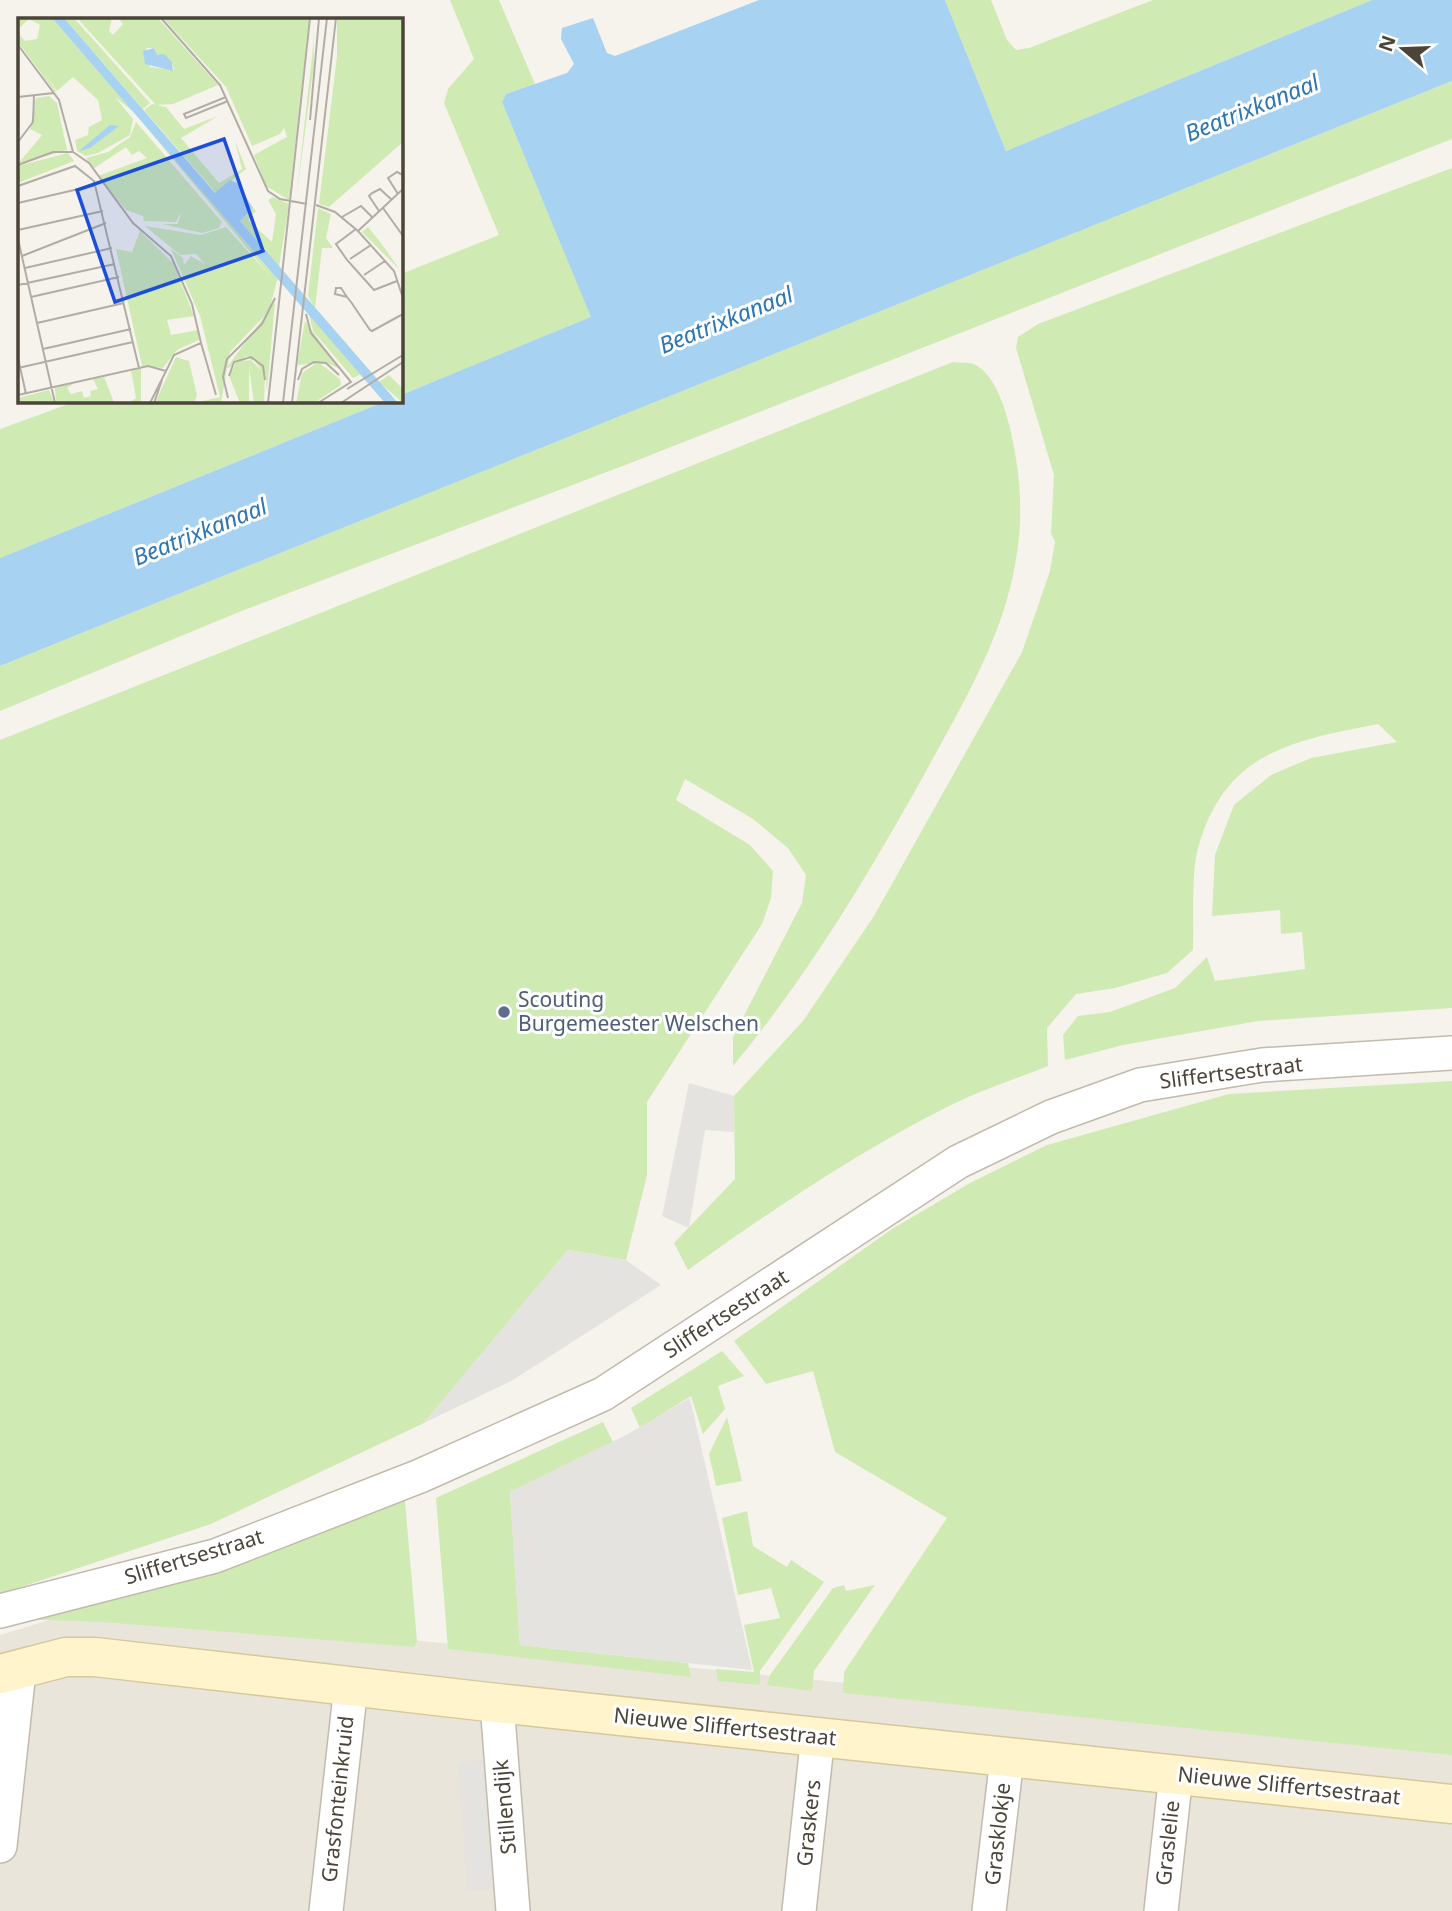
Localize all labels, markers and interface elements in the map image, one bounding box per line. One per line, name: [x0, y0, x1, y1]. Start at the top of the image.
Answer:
north arrow: [1368, 14, 1438, 84]
inset map: [18, 18, 402, 402]
text: N: [1372, 32, 1402, 55]
water label: Beatrixkanaal: [1180, 65, 1324, 149]
water label: Beatrixkanaal: [654, 277, 798, 361]
water label: Beatrixkanaal: [128, 489, 272, 573]
place label: Scouting Burgemeester Welschen: [518, 985, 759, 1037]
marker: Scouting Burgemeester Welschen: [496, 1004, 512, 1020]
street label: Sliffertsestraat: [1158, 1049, 1304, 1095]
street label: Sliffertsestraat: [658, 1262, 794, 1364]
street label: Sliffertsestraat: [121, 1522, 267, 1590]
street label: Nieuwe Sliffertsestraat: [612, 1700, 838, 1752]
street label: Grasfonteinkruid: [314, 1714, 360, 1884]
street label: Stillendijk: [486, 1758, 522, 1856]
street label: Nieuwe Sliffertsestraat: [1176, 1759, 1402, 1811]
street label: Graskers: [790, 1778, 826, 1868]
street label: Grasklokje: [978, 1781, 1016, 1887]
street label: Graslelie: [1149, 1799, 1185, 1887]

